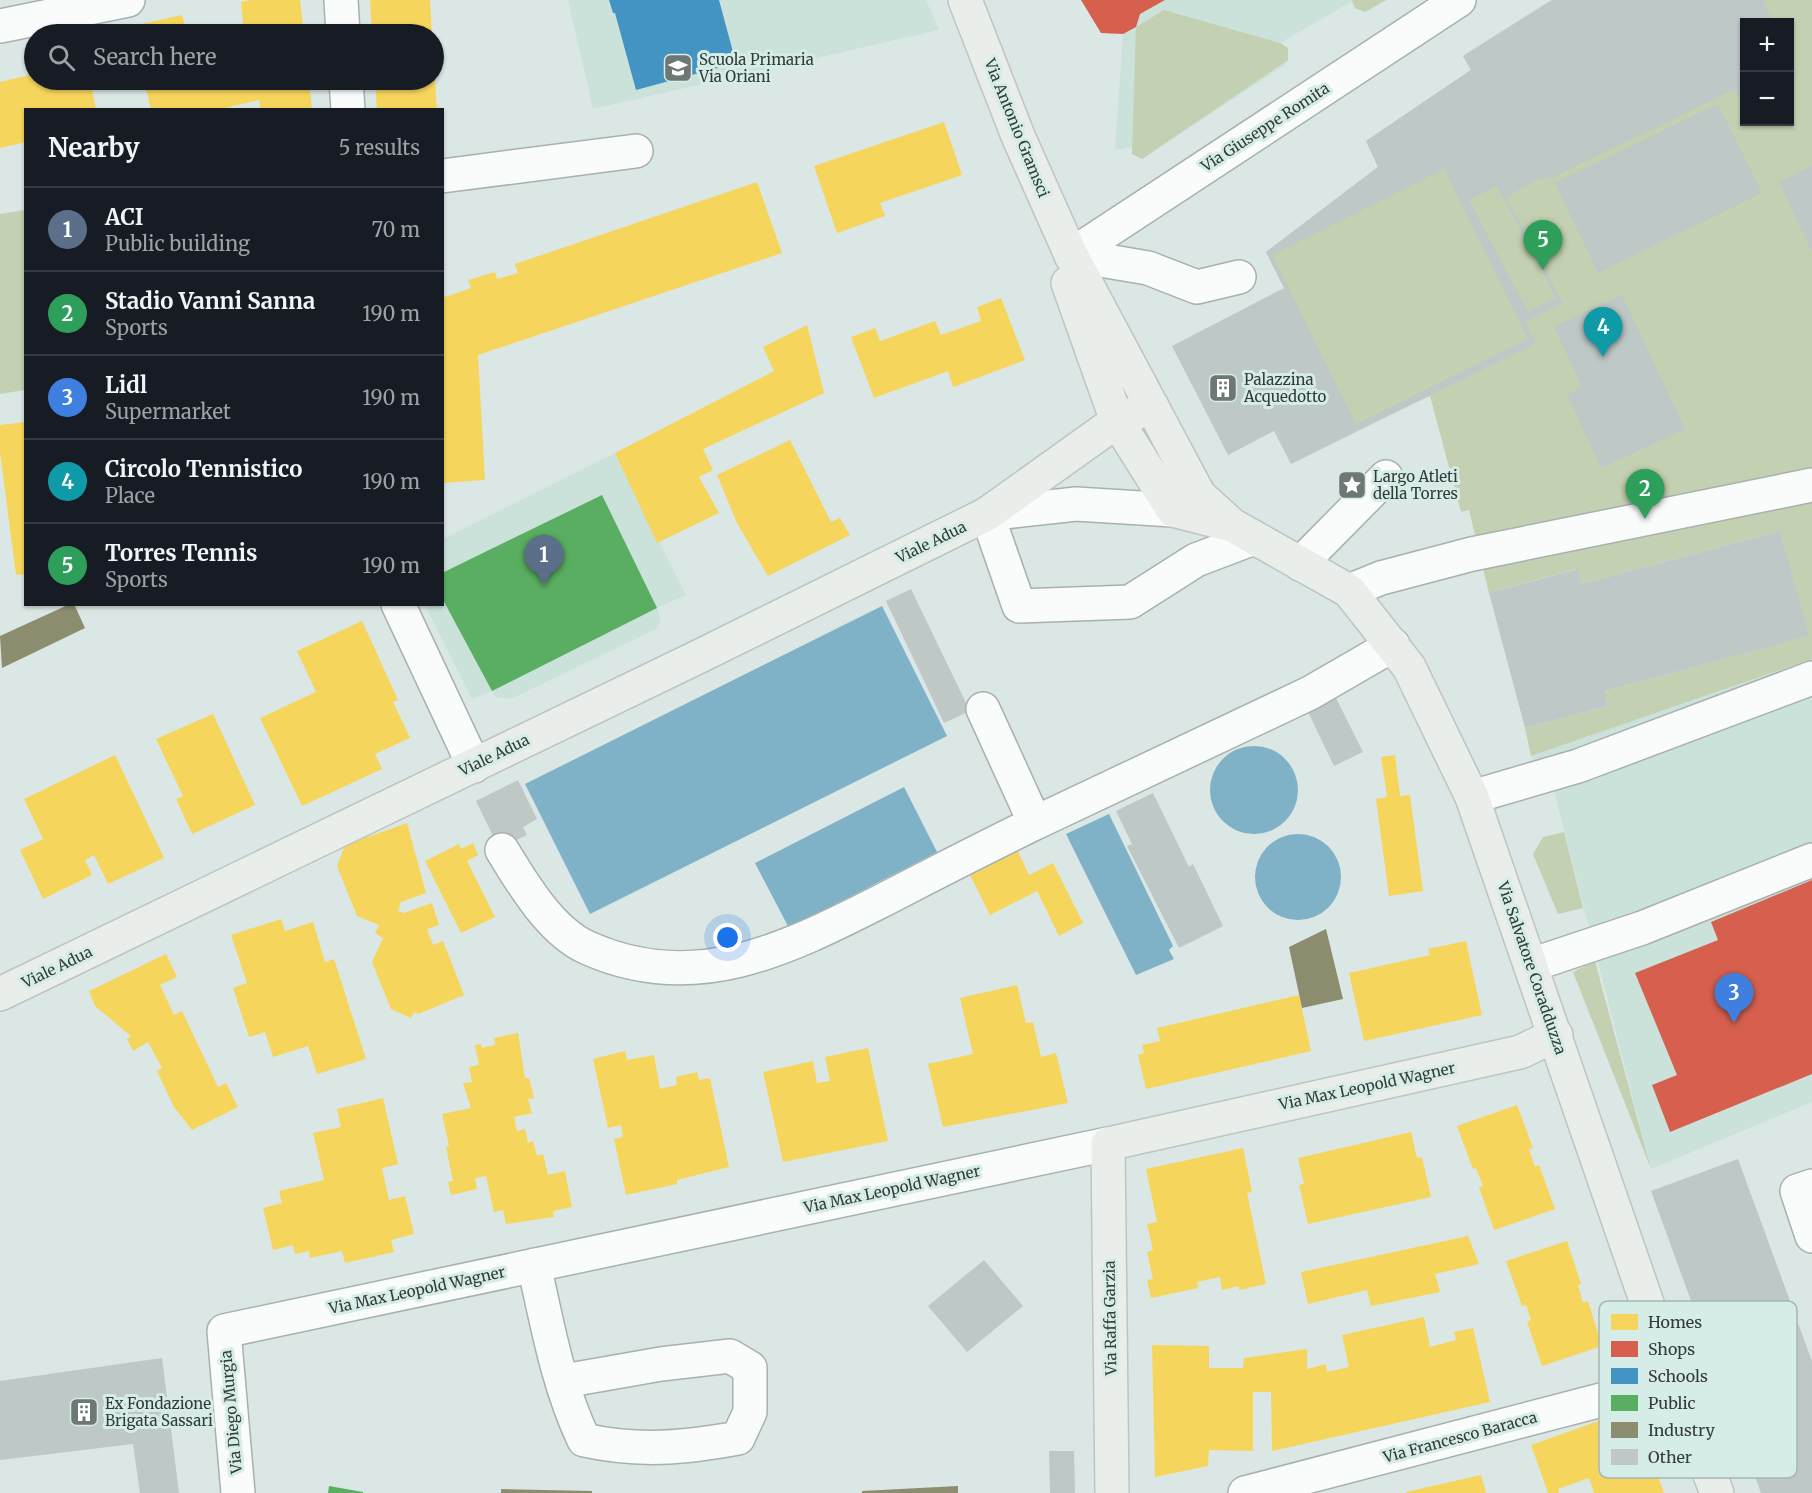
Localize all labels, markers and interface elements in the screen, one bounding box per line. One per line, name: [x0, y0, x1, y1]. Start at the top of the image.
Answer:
map controls: [1740, 18, 1794, 126]
button: +: [1740, 18, 1794, 72]
search box: [24, 24, 444, 90]
icon: search: [45, 41, 78, 74]
text: Search here: [93, 43, 216, 71]
place label: Scuola Primaria Via Oriani: [698, 50, 814, 86]
school or university icon: Scuola Primaria Via Oriani: [662, 52, 694, 84]
street label: Via Antonio Gramsci: [980, 55, 1054, 200]
button: −: [1740, 72, 1794, 126]
street label: Via Giuseppe Romita: [1196, 78, 1333, 176]
text: Nearby: [48, 131, 140, 164]
text: 5 results: [339, 135, 420, 160]
text: ACI: [105, 203, 144, 231]
text: 1: [63, 217, 72, 242]
text: 70 m: [372, 217, 420, 242]
pin: 5: [1524, 220, 1562, 270]
text: Public building: [105, 231, 250, 256]
text: Stadio Vanni Sanna: [105, 287, 315, 315]
text: 2: [62, 301, 73, 326]
text: 190 m: [362, 301, 420, 326]
pin: 4: [1584, 308, 1622, 357]
text: Sports: [105, 315, 168, 340]
place label: Palazzina Acquedotto: [1243, 370, 1326, 406]
text: Lidl: [105, 371, 147, 399]
building icon: Palazzina Acquedotto: [1207, 372, 1239, 404]
text: 3: [62, 385, 73, 410]
text: 190 m: [362, 385, 420, 410]
text: Supermarket: [105, 399, 231, 424]
text: Circolo Tennistico: [105, 455, 302, 483]
place label: Largo Atleti della Torres: [1373, 467, 1458, 503]
text: 4: [61, 469, 74, 494]
text: 190 m: [362, 469, 420, 494]
place icon: Largo Atleti della Torres: [1336, 469, 1368, 501]
pin: 2: [1626, 470, 1664, 519]
text: Place: [105, 483, 155, 508]
street label: Viale Adua: [892, 517, 969, 568]
pin: 1: [524, 536, 564, 585]
text: Torres Tennis: [105, 539, 257, 567]
text: 5: [62, 553, 73, 578]
text: 190 m: [362, 553, 420, 578]
text: Sports: [105, 567, 168, 592]
street label: Viale Adua: [455, 730, 532, 781]
street label: Via Salvatore Coradduzza: [1493, 878, 1571, 1057]
your location: [713, 923, 742, 952]
street label: Viale Adua: [18, 942, 95, 993]
pin: 3: [1714, 974, 1754, 1023]
street label: Via Max Leopold Wagner: [1276, 1058, 1457, 1114]
street label: Via Max Leopold Wagner: [801, 1161, 982, 1217]
street label: Via Raffa Garzia: [1100, 1260, 1121, 1377]
street label: Via Max Leopold Wagner: [326, 1262, 507, 1318]
legend: [1599, 1301, 1797, 1478]
text: Homes: [1648, 1312, 1702, 1332]
text: Shops: [1648, 1339, 1695, 1359]
street label: Via Diego Murgia: [216, 1349, 246, 1476]
text: Schools: [1648, 1366, 1708, 1386]
text: Public: [1648, 1393, 1696, 1413]
place label: Ex Fondazione Brigata Sassari: [105, 1394, 213, 1430]
building icon: Ex Fondazione Brigata Sassari: [68, 1396, 100, 1428]
street label: Via Francesco Baracca: [1380, 1407, 1539, 1467]
text: Industry: [1648, 1420, 1716, 1440]
text: Other: [1648, 1447, 1692, 1467]

